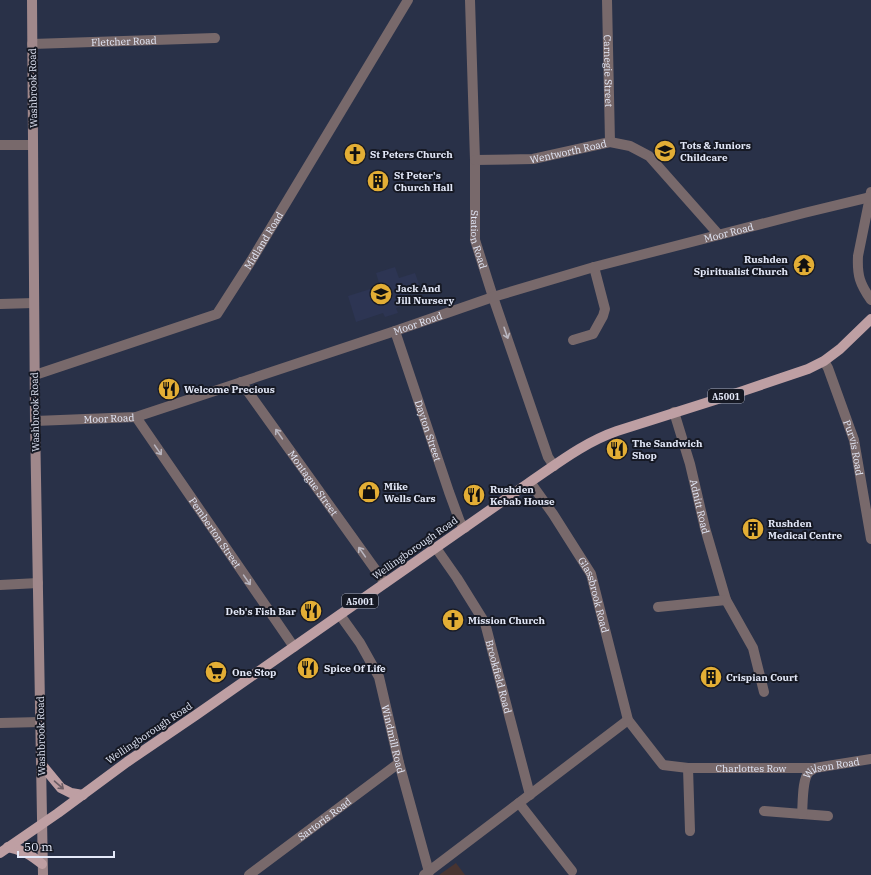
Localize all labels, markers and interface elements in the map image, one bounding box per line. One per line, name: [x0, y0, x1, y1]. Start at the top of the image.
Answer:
street label: Fletcher Road: [91, 33, 157, 49]
street label: Carnegie Street: [601, 35, 616, 108]
street label: Washbrook Road: [26, 48, 40, 128]
street label: Wentworth Road: [528, 136, 608, 166]
school or university icon: Tots & Juniors Childcare: [652, 138, 678, 164]
place label: Tots & Juniors Childcare: [680, 139, 751, 164]
church icon: St Peters Church: [342, 141, 368, 167]
place label: St Peters Church: [370, 148, 453, 161]
building icon: St Peter's Church Hall: [365, 168, 391, 194]
place label: St Peter's Church Hall: [394, 169, 453, 194]
street label: Midland Road: [241, 209, 286, 272]
street label: Station Road: [468, 210, 490, 270]
street label: Moor Road: [702, 220, 755, 245]
temple icon: Rushden Spiritualist Church: [791, 252, 817, 278]
place label: Rushden Spiritualist Church: [694, 253, 788, 278]
school or university icon: Jack And Jill Nursery: [368, 281, 394, 307]
place label: Jack And Jill Nursery: [396, 282, 455, 307]
street label: Moor Road: [392, 309, 444, 338]
one-way arrow: [503, 327, 510, 340]
street label: Washbrook Road: [28, 372, 42, 452]
restaurant icon: Welcome Precious: [156, 376, 182, 402]
place label: Welcome Precious: [184, 383, 275, 396]
road number: A5001: [708, 389, 744, 403]
street label: Dayton Street: [412, 398, 445, 463]
street label: Moor Road: [83, 411, 135, 426]
street label: Purvis Road: [841, 418, 866, 476]
one-way arrow: [275, 429, 283, 440]
restaurant icon: The Sandwich Shop: [604, 436, 630, 462]
place label: The Sandwich Shop: [632, 437, 703, 462]
one-way arrow: [154, 444, 162, 455]
street label: Montague Street: [285, 448, 341, 518]
street label: Adnitt Road: [687, 478, 713, 535]
shop icon: Mike Wells Cars: [356, 479, 382, 505]
place label: Mike Wells Cars: [384, 480, 436, 505]
restaurant icon: Rushden Kebab House: [461, 482, 487, 508]
place label: Rushden Kebab House: [490, 483, 555, 508]
street label: Pemberton Street: [186, 495, 244, 571]
street label: Wellingborough Road: [370, 514, 460, 582]
building icon: Rushden Medical Centre: [740, 516, 766, 542]
place label: Rushden Medical Centre: [768, 517, 842, 542]
one-way arrow: [358, 546, 366, 557]
street label: Glassbrook Road: [575, 554, 612, 634]
one-way arrow: [243, 574, 251, 585]
road number: A5001: [342, 594, 378, 608]
restaurant icon: Deb's Fish Bar: [298, 598, 324, 624]
place label: Deb's Fish Bar: [226, 605, 296, 618]
church icon: Mission Church: [440, 607, 466, 633]
place label: Mission Church: [468, 614, 545, 627]
street label: Brookfield Road: [483, 638, 515, 715]
restaurant icon: Spice Of Life: [295, 655, 321, 681]
supermarket icon: One Stop: [203, 659, 229, 685]
place label: Spice Of Life: [324, 662, 386, 675]
building icon: Crispian Court: [698, 664, 724, 690]
place label: One Stop: [232, 666, 276, 679]
place label: Crispian Court: [726, 671, 798, 684]
street label: Washbrook Road: [34, 696, 48, 776]
street label: Wellingborough Road: [103, 699, 195, 767]
street label: Windmill Road: [379, 703, 408, 775]
street label: Wilson Road: [800, 754, 860, 781]
street label: Charlottes Row: [716, 762, 787, 775]
one-way arrow: [54, 780, 64, 789]
street label: Sartoris Road: [295, 794, 354, 843]
scale bar: [18, 833, 114, 859]
text: 50 m: [24, 839, 53, 854]

